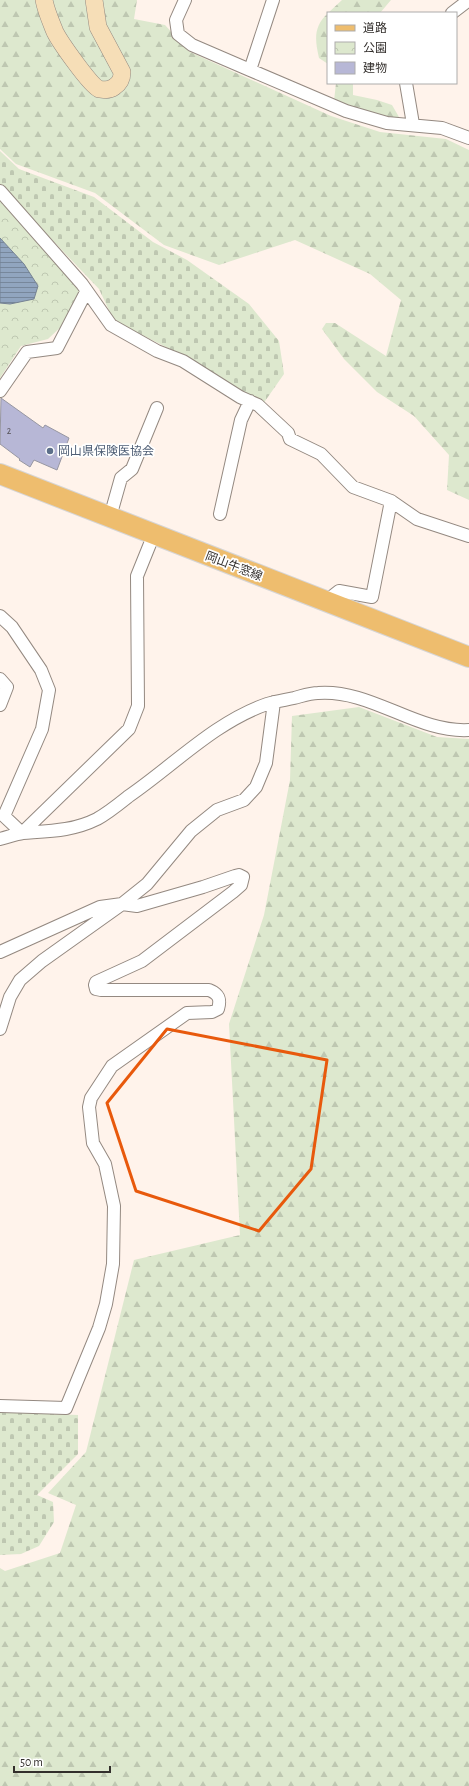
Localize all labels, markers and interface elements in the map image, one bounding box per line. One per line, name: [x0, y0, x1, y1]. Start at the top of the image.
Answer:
legend: [327, 12, 457, 84]
text: 道路: [363, 21, 387, 34]
text: 公園: [363, 42, 387, 54]
text: 建物: [363, 61, 387, 74]
house number: 2: [7, 426, 12, 436]
place label: 岡山県保険医協会: [58, 444, 154, 457]
marker: 岡山県保険医協会: [45, 446, 55, 456]
street label: 岡山牛窓線: [204, 549, 265, 582]
scale bar: [14, 1748, 110, 1774]
text: 50 m: [20, 1756, 43, 1768]

